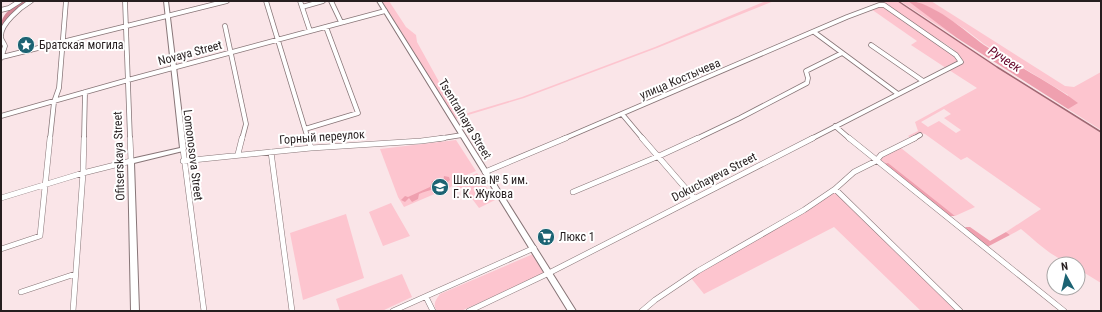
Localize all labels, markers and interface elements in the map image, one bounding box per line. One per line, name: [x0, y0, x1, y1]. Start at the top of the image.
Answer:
place icon: Братская могила: [16, 35, 36, 55]
place label: Братская могила: [39, 38, 124, 52]
street label: Novaya Street: [157, 38, 224, 68]
water label: Ручеек: [986, 43, 1025, 76]
street label: улица Костычева: [638, 56, 723, 102]
street label: Tsentralnaya Street: [436, 76, 495, 162]
street label: Lomonosova Street: [180, 109, 206, 202]
street label: Ofitserskaya Street: [110, 111, 128, 201]
street label: Горный переулок: [279, 127, 365, 147]
street label: Dokuchayeva Street: [669, 149, 759, 204]
place label: Школа № 5 им. Г. К. Жукова: [453, 173, 528, 201]
school or university icon: Школа № 5 им. Г. К. Жукова: [430, 177, 450, 197]
supermarket icon: Люкс 1: [536, 227, 556, 247]
place label: Люкс 1: [559, 230, 595, 244]
north arrow: [1046, 256, 1086, 296]
text: N: [1060, 260, 1069, 273]

